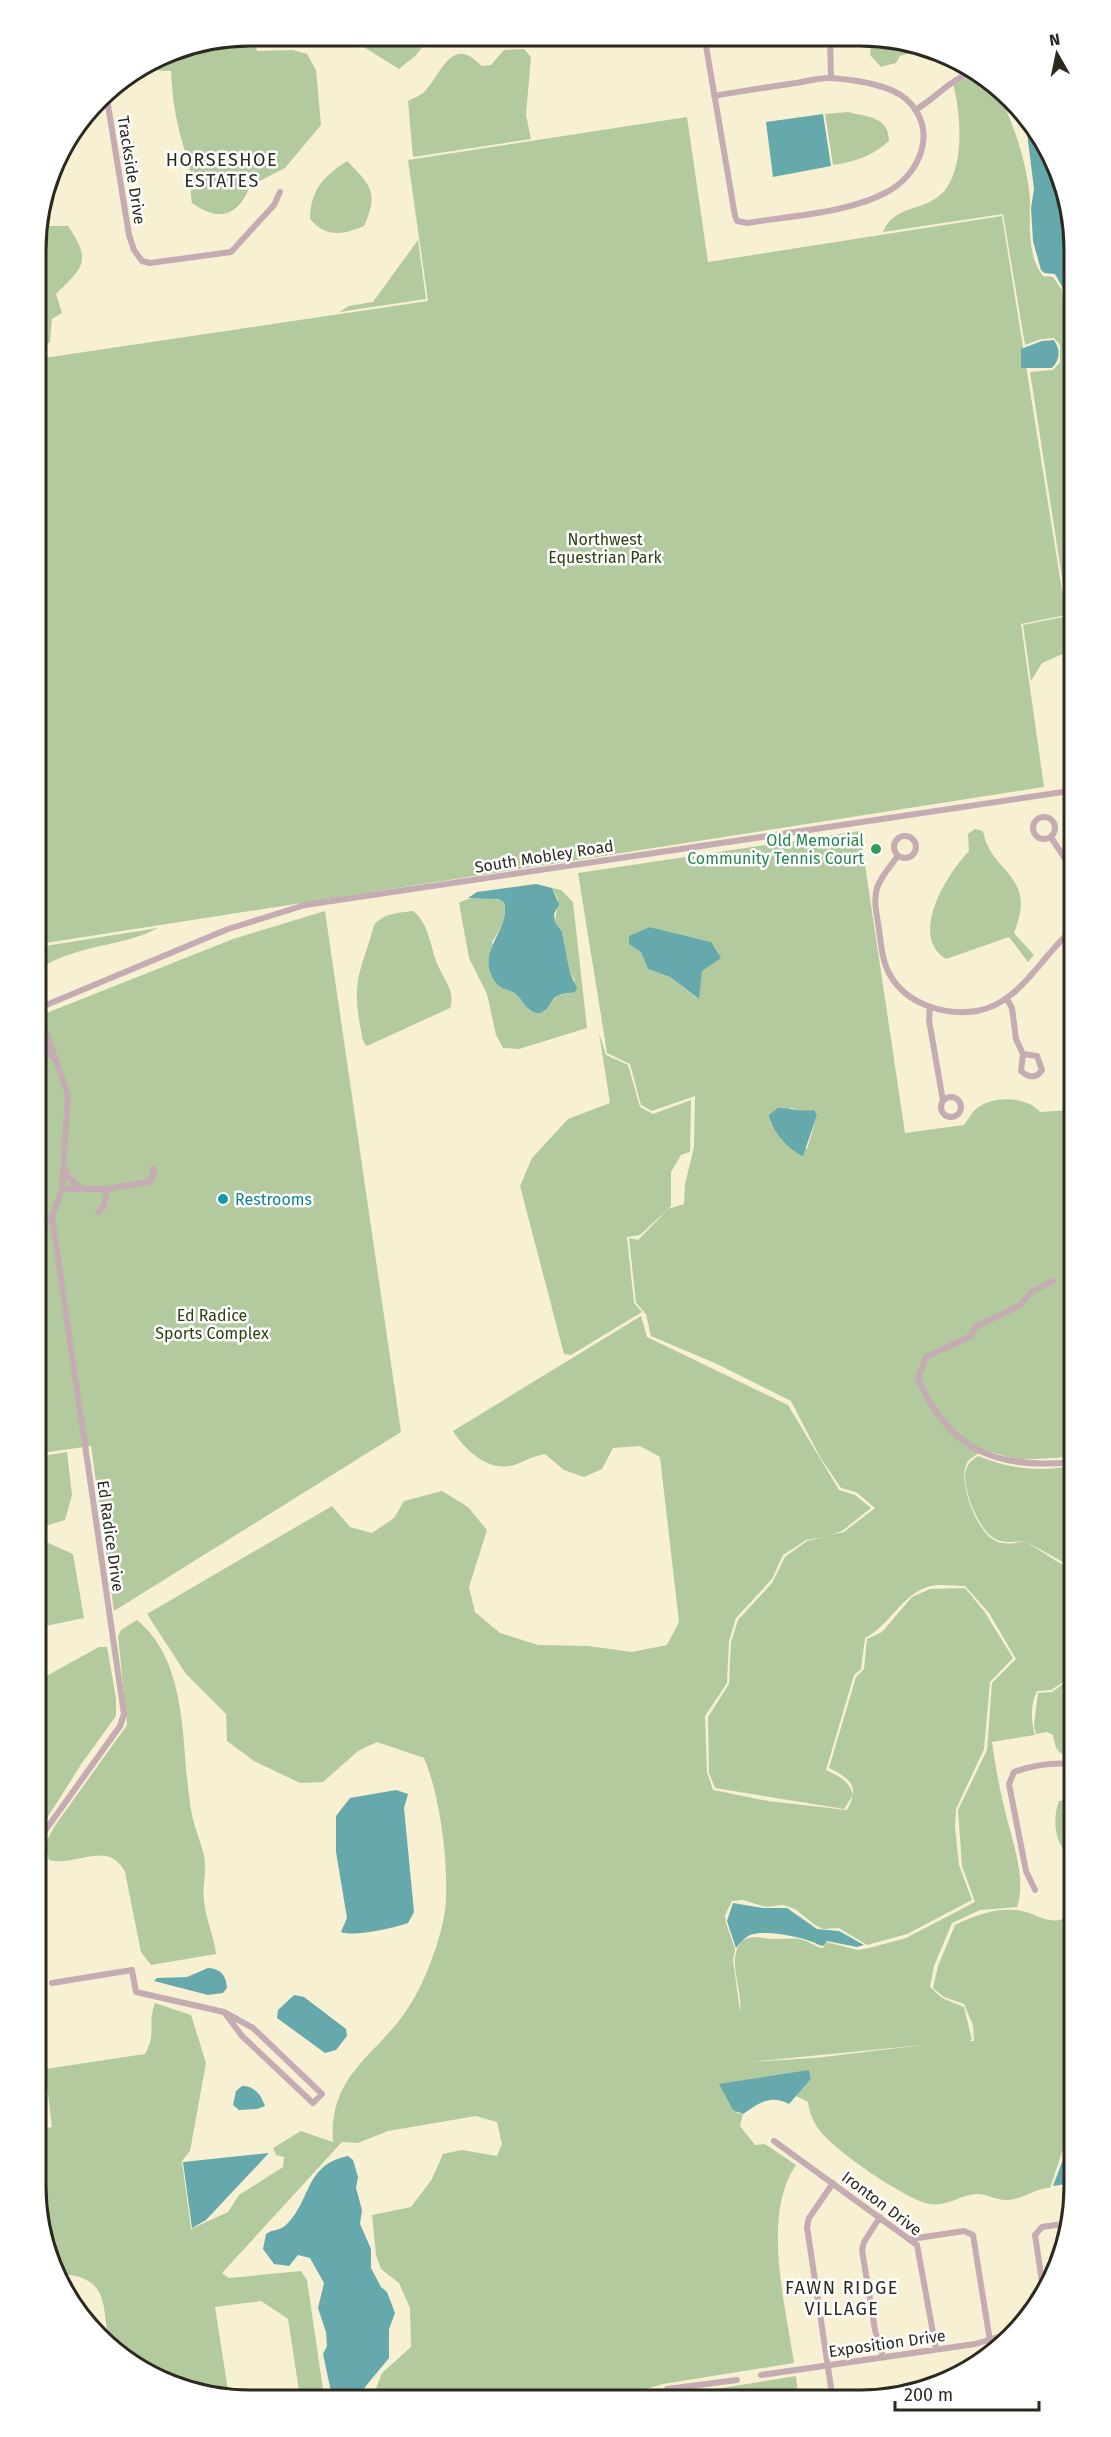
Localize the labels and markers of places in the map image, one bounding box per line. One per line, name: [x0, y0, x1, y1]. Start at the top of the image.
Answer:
place label: Old Memorial Community Tennis Court: [687, 831, 864, 868]
marker: Old Memorial Community Tennis Court: [869, 842, 883, 856]
place label: Restrooms: [235, 1190, 312, 1209]
marker: Restrooms: [216, 1192, 230, 1206]

